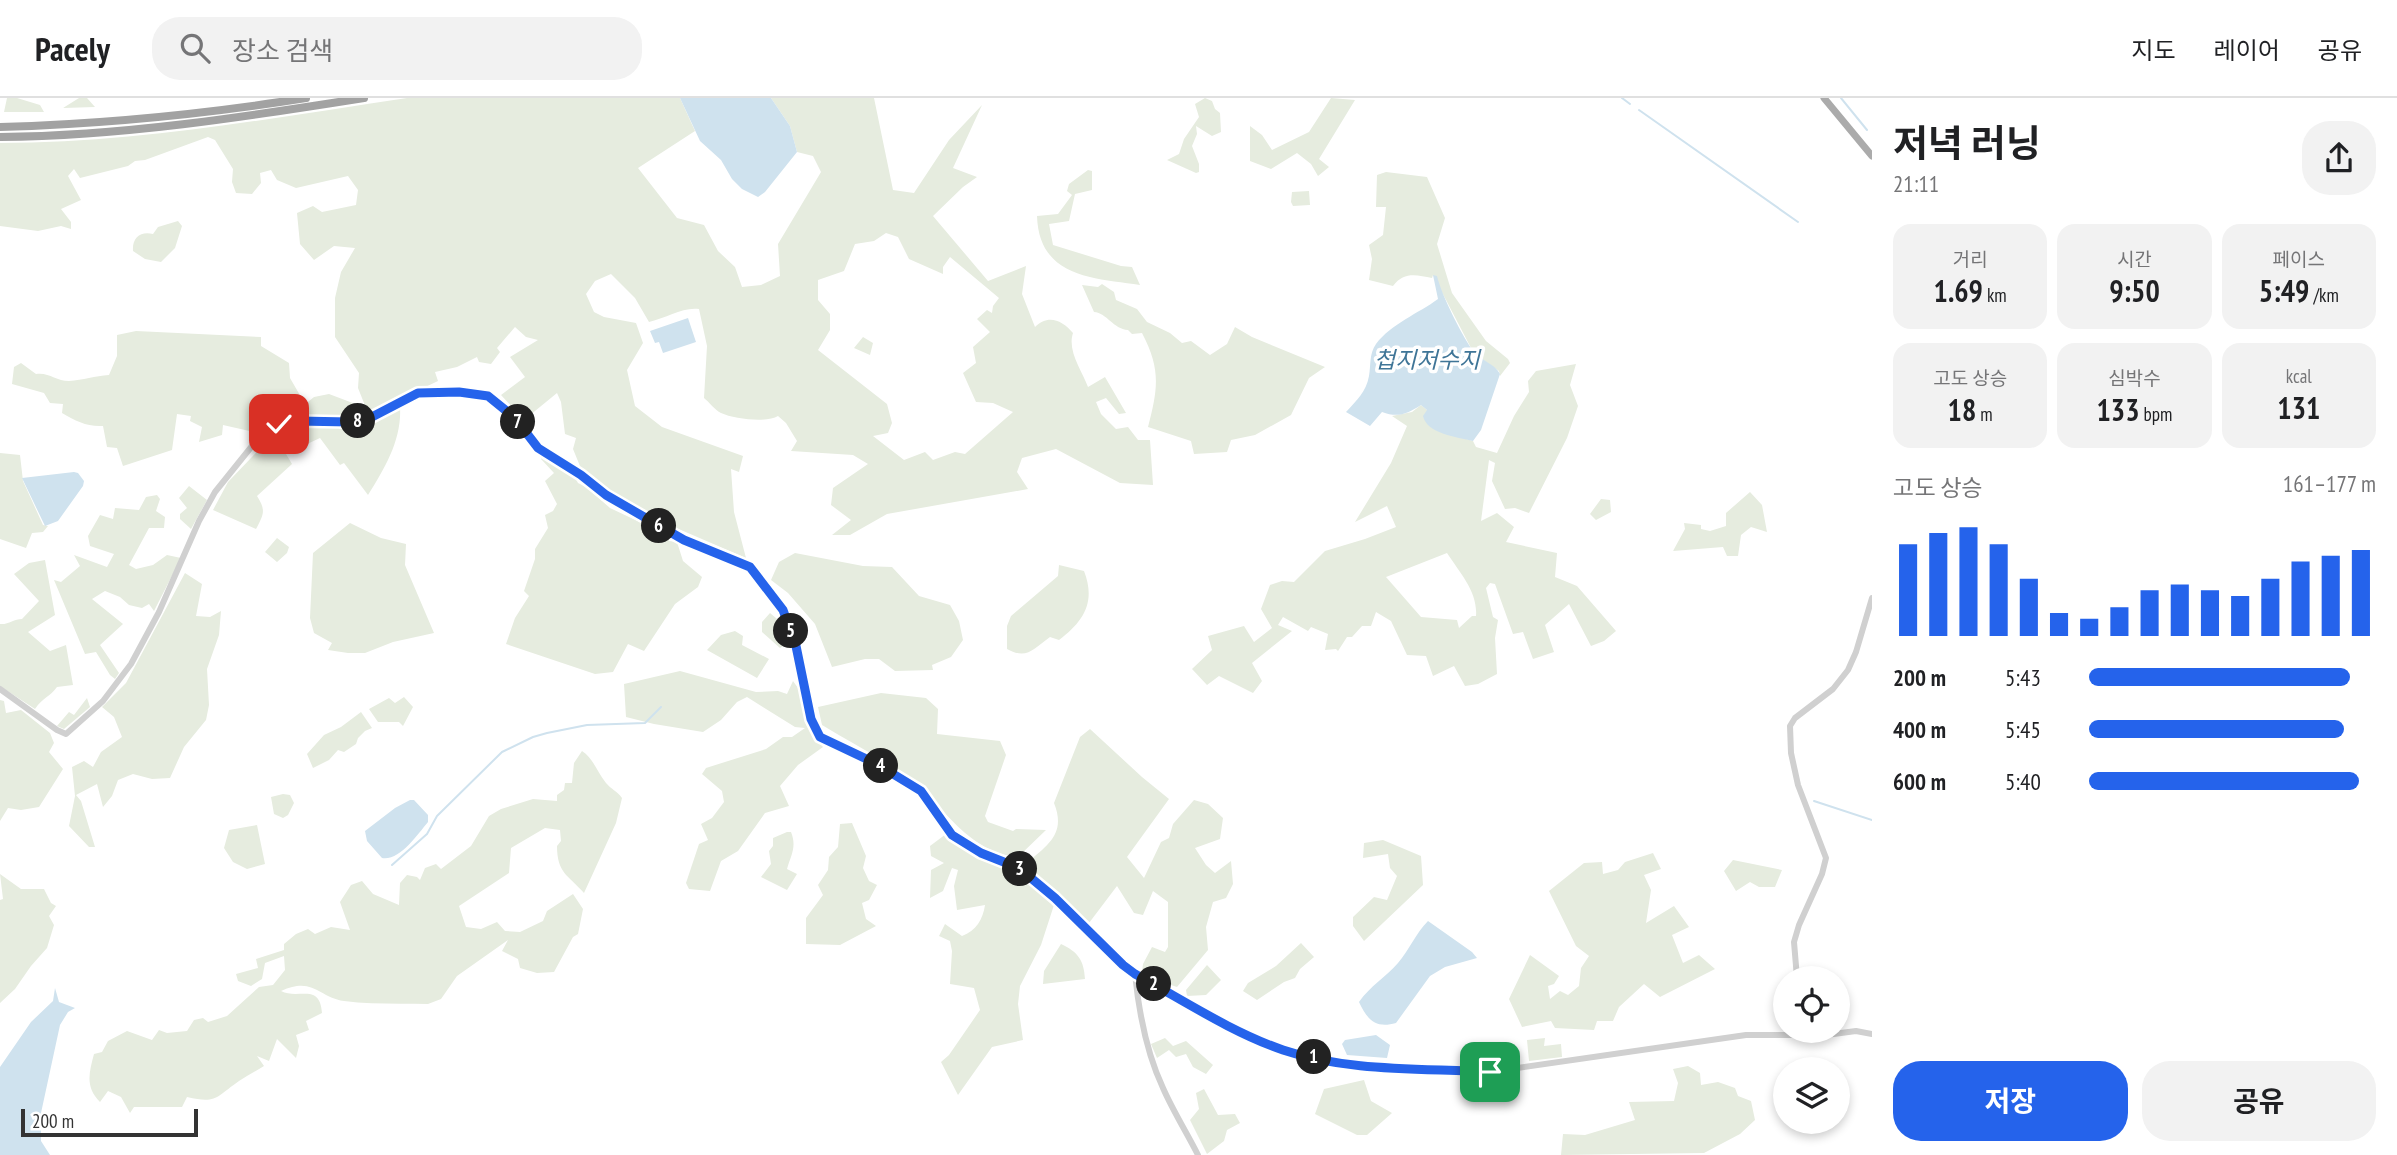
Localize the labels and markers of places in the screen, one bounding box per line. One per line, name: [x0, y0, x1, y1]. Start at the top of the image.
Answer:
pin: [249, 394, 309, 454]
pin: 8: [340, 404, 376, 438]
pin: 7: [500, 404, 536, 440]
pin: 6: [642, 508, 676, 544]
pin: 5: [774, 614, 808, 648]
pin: 4: [864, 748, 898, 784]
pin: 3: [1002, 852, 1038, 886]
pin: 2: [1136, 966, 1172, 1001]
pin: 1: [1296, 1040, 1332, 1074]
pin: [1460, 1042, 1520, 1102]

